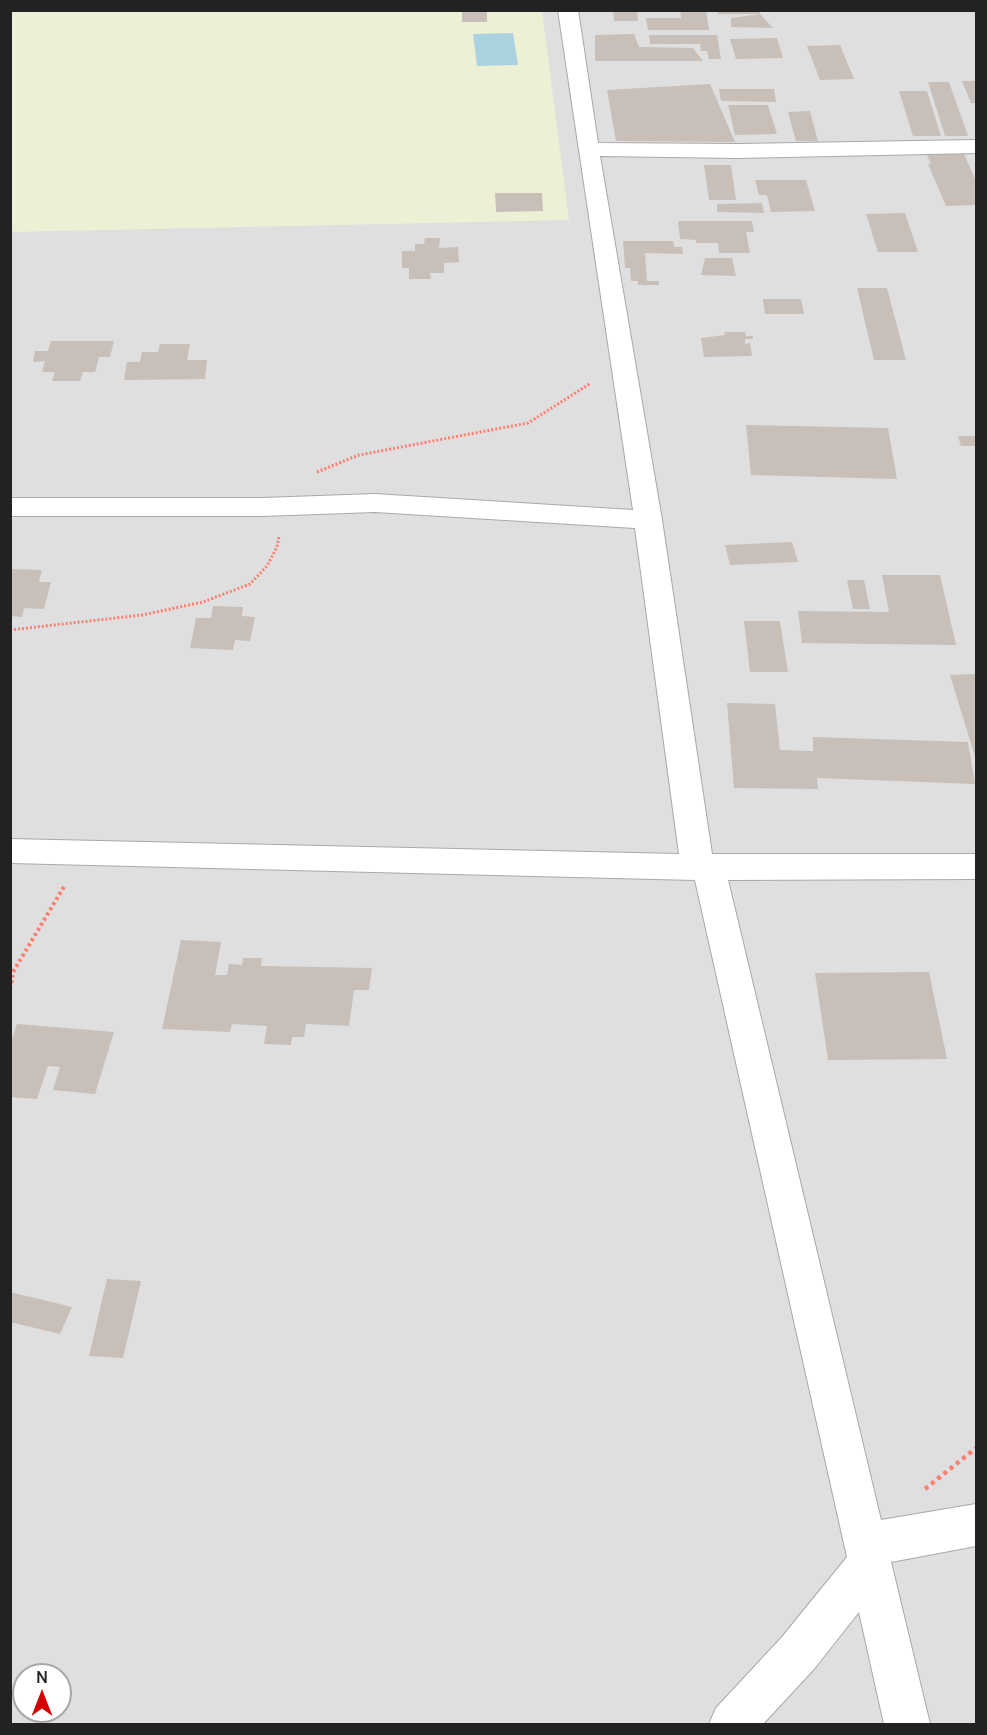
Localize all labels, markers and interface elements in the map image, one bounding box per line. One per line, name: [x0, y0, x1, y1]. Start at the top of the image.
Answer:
north arrow: [12, 1663, 72, 1723]
text: N: [36, 1666, 48, 1688]

